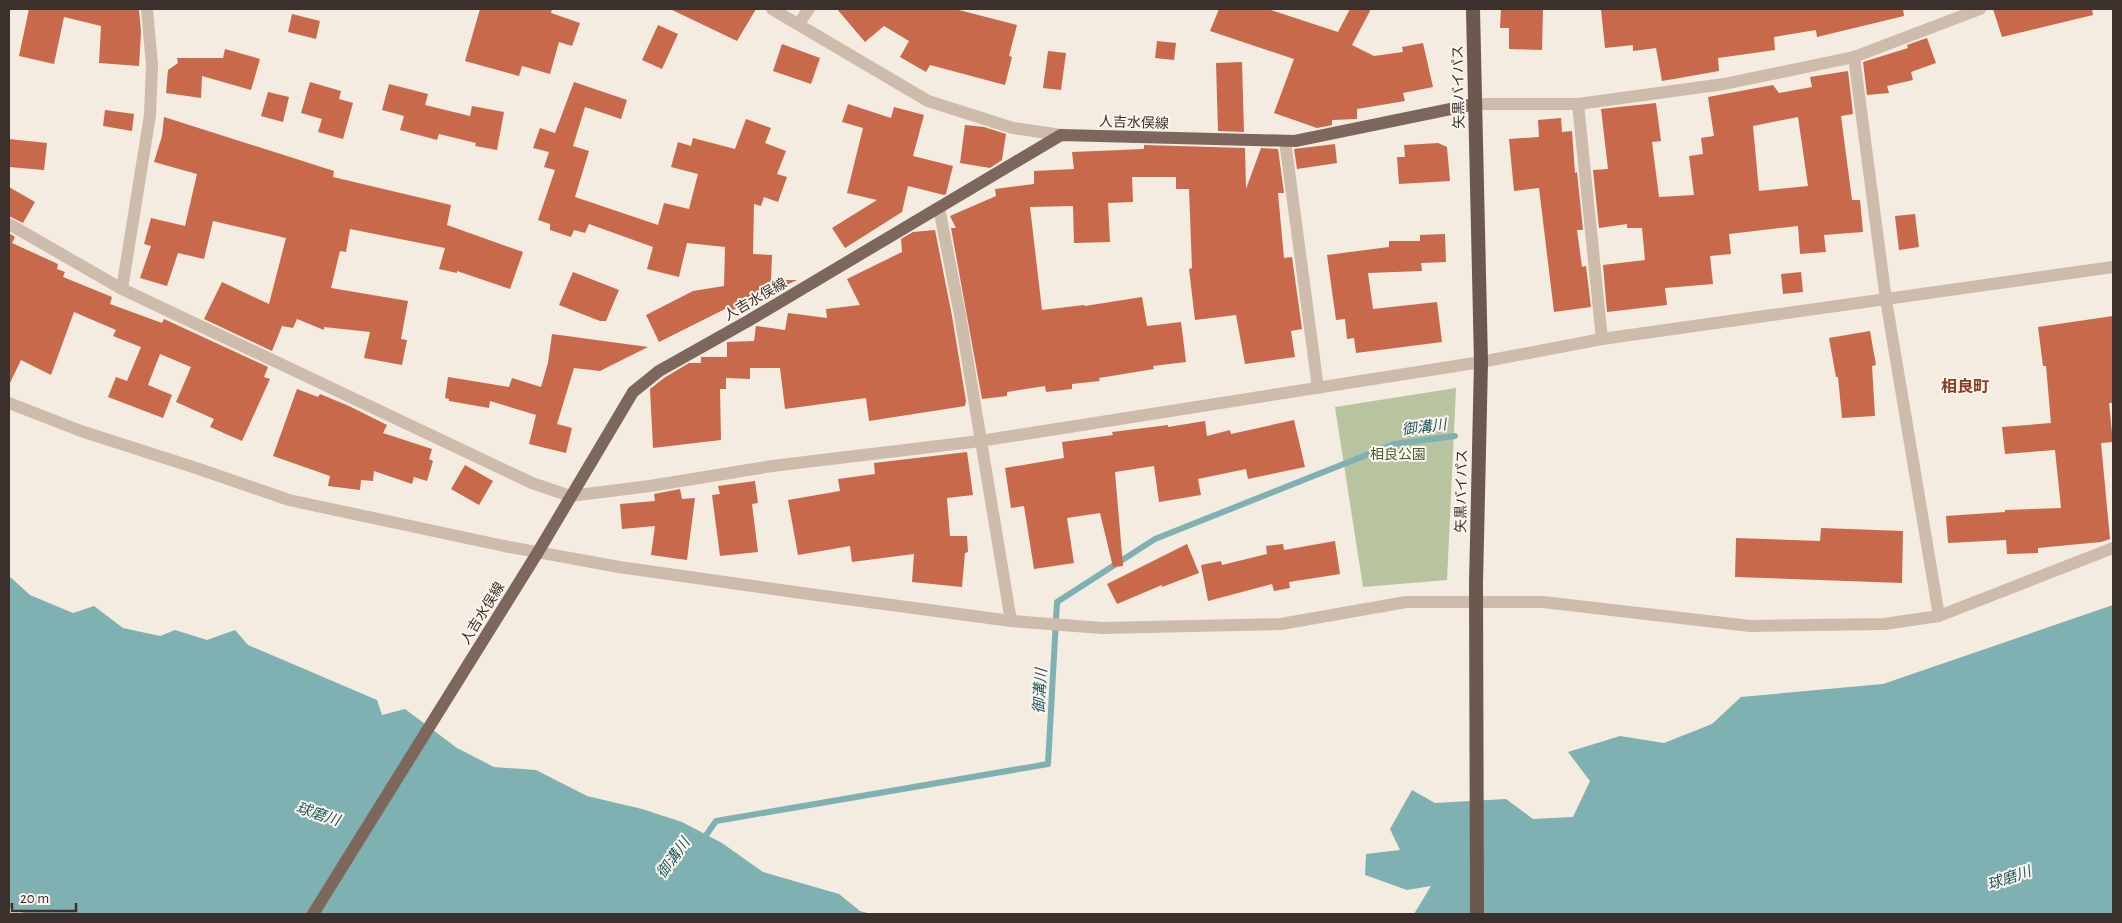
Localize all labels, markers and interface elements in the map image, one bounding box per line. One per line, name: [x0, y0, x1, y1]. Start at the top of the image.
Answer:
street label: 矢黒バイパス: [1450, 45, 1467, 129]
street label: 人吉水俣線: [1099, 114, 1169, 131]
street label: 人吉水俣線: [721, 275, 789, 323]
district label: 相良町: [1941, 378, 1989, 395]
water label: 御溝川: [1401, 416, 1449, 438]
park label: 相良公園: [1370, 447, 1426, 462]
street label: 矢黒バイパス: [1453, 449, 1470, 533]
street label: 人吉水俣線: [458, 580, 507, 647]
water label: 御溝川: [1031, 666, 1049, 714]
water label: 球磨川: [294, 799, 344, 829]
water label: 御溝川: [653, 833, 694, 881]
water label: 球磨川: [1985, 862, 2035, 893]
scale bar: [12, 880, 76, 912]
text: 20 m: [20, 891, 49, 906]

